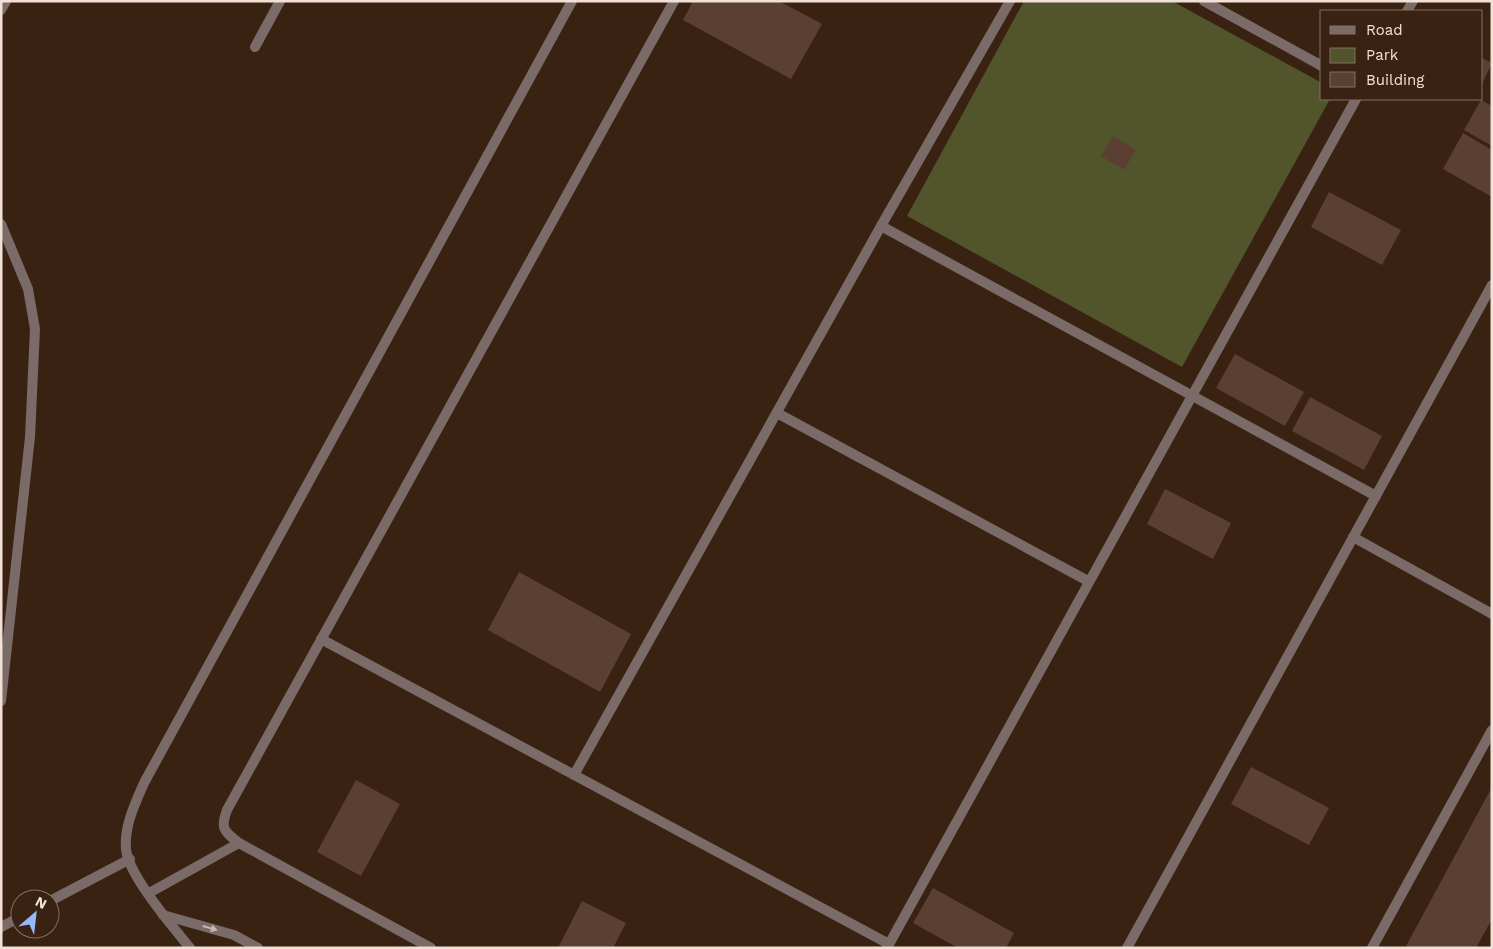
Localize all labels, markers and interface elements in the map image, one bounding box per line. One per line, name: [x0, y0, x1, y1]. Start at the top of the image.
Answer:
legend: [1320, 10, 1483, 100]
text: Road: [1366, 21, 1403, 39]
text: Park: [1366, 46, 1399, 64]
text: Building: [1366, 71, 1424, 89]
north arrow: [10, 889, 60, 939]
text: N: [33, 893, 49, 912]
one-way arrow: [203, 925, 218, 933]

